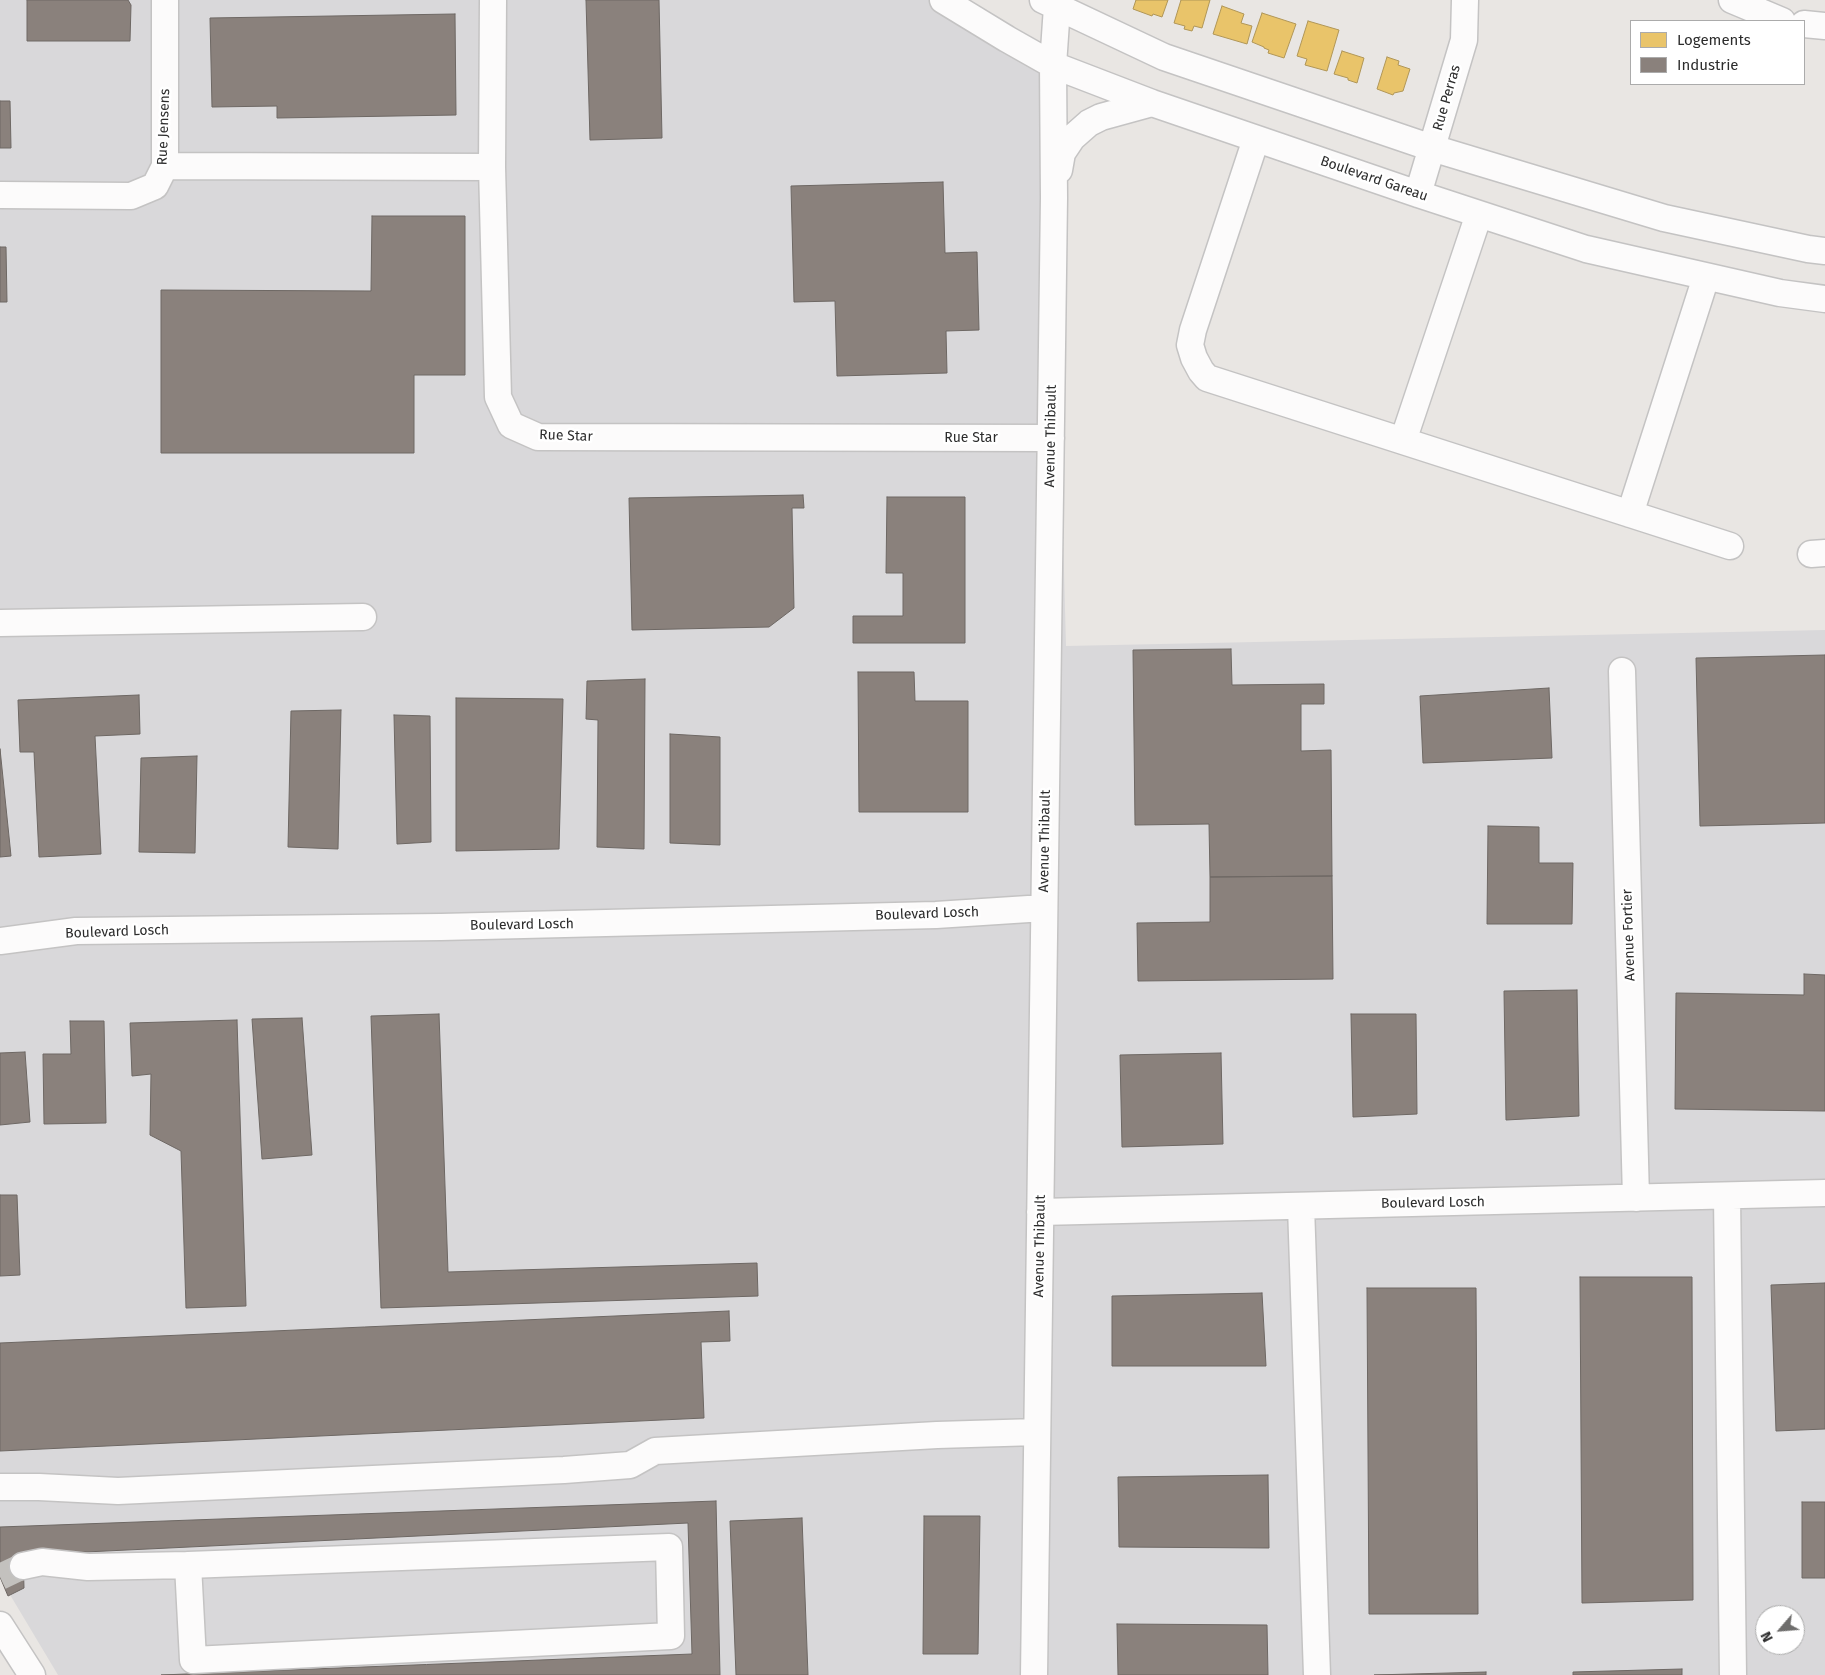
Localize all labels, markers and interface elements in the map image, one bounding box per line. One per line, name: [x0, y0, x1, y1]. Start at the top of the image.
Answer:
legend: [1630, 20, 1805, 85]
text: Logements: [1677, 31, 1751, 49]
text: Industrie: [1677, 56, 1739, 74]
street label: Rue Perras: [1430, 63, 1464, 133]
street label: Rue Jensens: [154, 88, 174, 166]
street label: Boulevard Gareau: [1318, 153, 1430, 205]
street label: Avenue Thibault: [1042, 385, 1060, 487]
street label: Rue Star: [539, 427, 593, 445]
street label: Rue Star: [944, 430, 998, 446]
street label: Avenue Thibault: [1036, 790, 1054, 892]
street label: Avenue Fortier: [1619, 889, 1639, 981]
street label: Boulevard Losch: [875, 904, 979, 924]
street label: Boulevard Losch: [470, 916, 574, 934]
street label: Boulevard Losch: [65, 922, 169, 942]
street label: Boulevard Losch: [1381, 1194, 1485, 1212]
street label: Avenue Thibault: [1031, 1195, 1049, 1297]
north arrow: [1755, 1605, 1805, 1655]
text: N: [1757, 1629, 1777, 1645]

